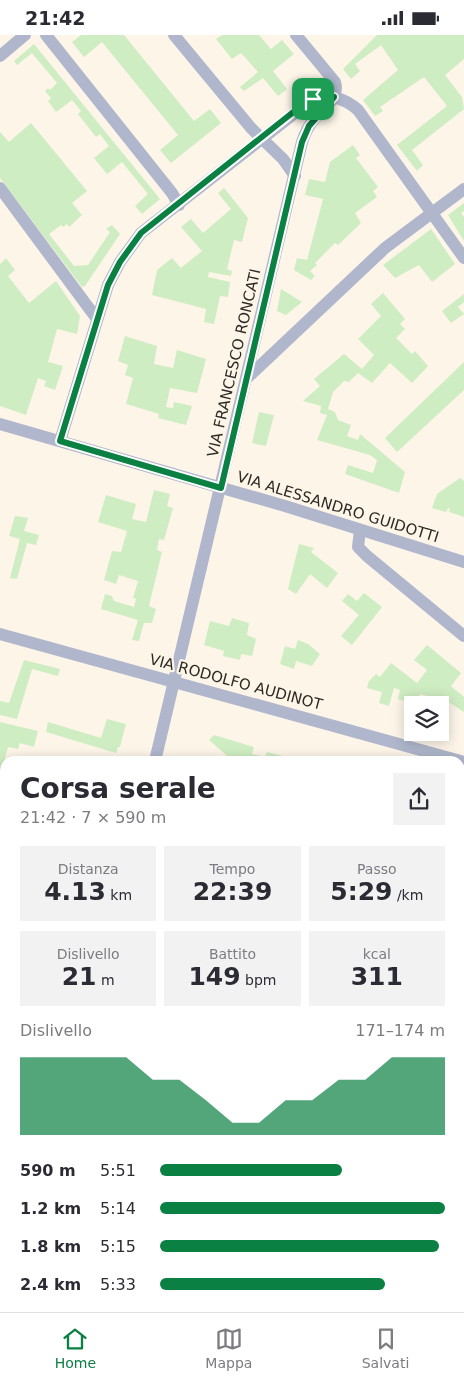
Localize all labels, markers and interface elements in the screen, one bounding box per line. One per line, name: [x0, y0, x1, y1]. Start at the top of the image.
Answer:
text: 21:42: [25, 7, 85, 29]
pin: [292, 78, 334, 120]
icon: arrive: [299, 85, 327, 113]
street label: VIA FRANCESCO RONCATI: [204, 267, 264, 459]
street label: VIA ALESSANDRO GUIDOTTI: [235, 468, 441, 546]
street label: VIA RODOLFO AUDINOT: [148, 650, 325, 714]
map controls: [404, 696, 449, 741]
button: layers: [404, 696, 449, 741]
text: Corsa serale: [20, 772, 216, 805]
button: share: [393, 773, 445, 825]
text: 21:42 · 7 × 590 m: [20, 808, 166, 827]
text: Distanza: [58, 861, 119, 877]
text: Tempo: [210, 861, 255, 877]
text: Passo: [357, 861, 397, 877]
text: 4.13: [44, 877, 106, 906]
text: 22:39: [193, 877, 272, 906]
text: 5:29: [330, 877, 392, 906]
text: km: [106, 887, 132, 903]
text: /km: [392, 887, 423, 903]
text: Dislivello: [57, 946, 120, 962]
text: Battito: [209, 946, 256, 962]
text: kcal: [363, 946, 391, 962]
text: 21: [62, 962, 97, 991]
text: 149: [188, 962, 241, 991]
text: 311: [351, 962, 403, 991]
text: m: [97, 972, 115, 988]
text: bpm: [241, 972, 277, 988]
text: Dislivello: [20, 1021, 92, 1040]
text: 171–174 m: [355, 1021, 445, 1040]
text: 590 m: [20, 1161, 76, 1180]
text: 5:51: [100, 1161, 136, 1180]
text: 1.2 km: [20, 1199, 81, 1218]
text: 5:14: [100, 1199, 136, 1218]
text: 1.8 km: [20, 1237, 81, 1256]
text: 5:15: [100, 1237, 136, 1256]
text: 2.4 km: [20, 1275, 81, 1294]
text: 5:33: [100, 1275, 136, 1294]
tab: Home: [55, 1325, 96, 1371]
tab: Mappa: [205, 1325, 252, 1371]
tab: Salvati: [362, 1325, 409, 1371]

